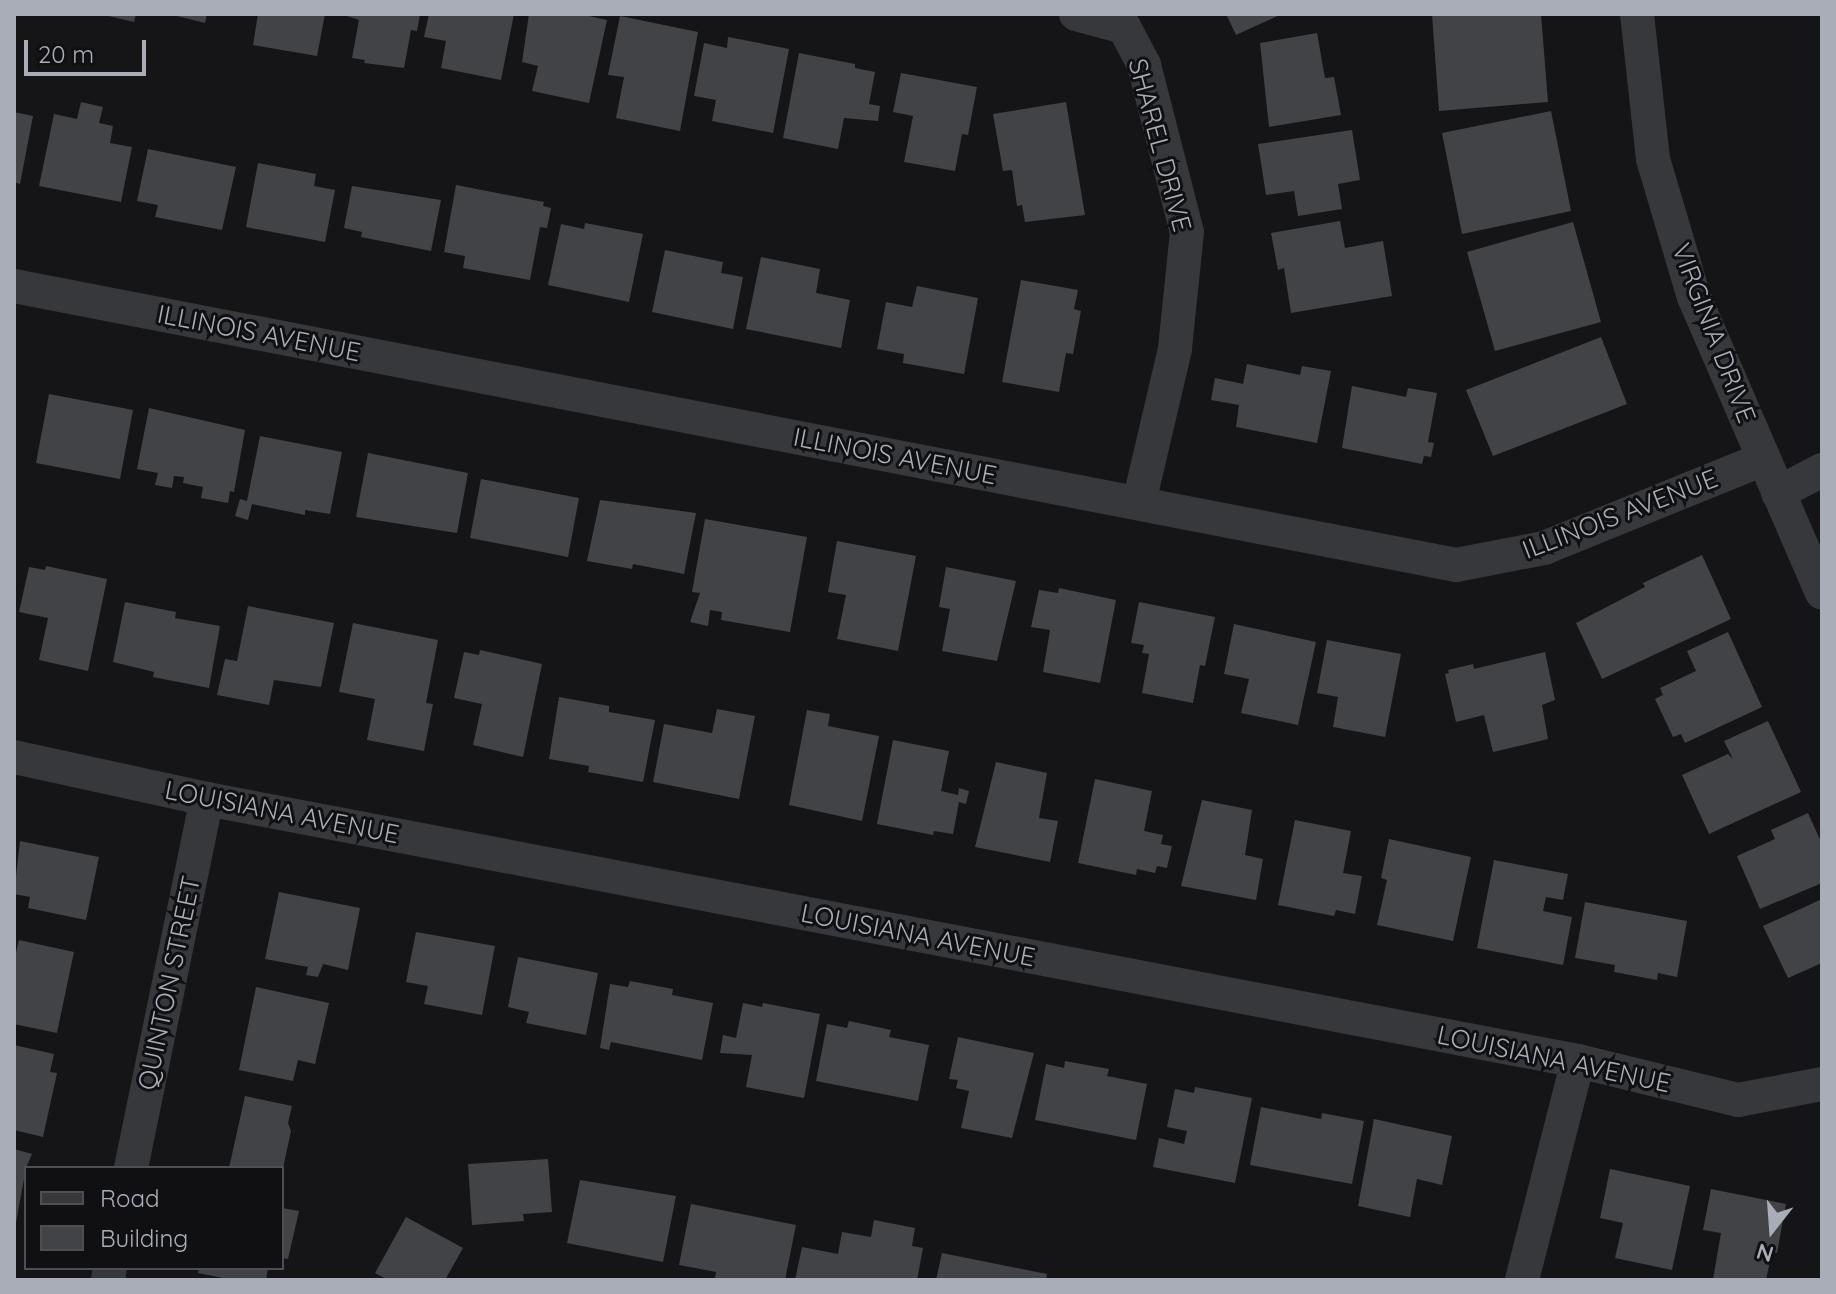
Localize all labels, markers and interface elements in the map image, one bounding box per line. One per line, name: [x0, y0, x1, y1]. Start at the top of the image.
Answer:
scale bar: [28, 24, 150, 74]
text: 20 m: [38, 39, 94, 69]
street label: SHAREL DRIVE: [1122, 55, 1198, 235]
street label: VIRGINIA DRIVE: [1665, 239, 1763, 427]
street label: ILLINOIS AVENUE: [155, 298, 363, 368]
street label: ILLINOIS AVENUE: [791, 421, 999, 491]
street label: ILLINOIS AVENUE: [1518, 462, 1722, 566]
street label: LOUISIANA AVENUE: [162, 774, 402, 850]
street label: QUINTON STREET: [131, 873, 207, 1093]
street label: LOUISIANA AVENUE: [798, 897, 1038, 973]
street label: LOUISIANA AVENUE: [1434, 1019, 1674, 1099]
legend: [24, 1166, 284, 1270]
text: Road: [100, 1183, 160, 1213]
north arrow: [1732, 1190, 1812, 1270]
text: Building: [100, 1223, 188, 1253]
text: N: [1753, 1237, 1777, 1269]

